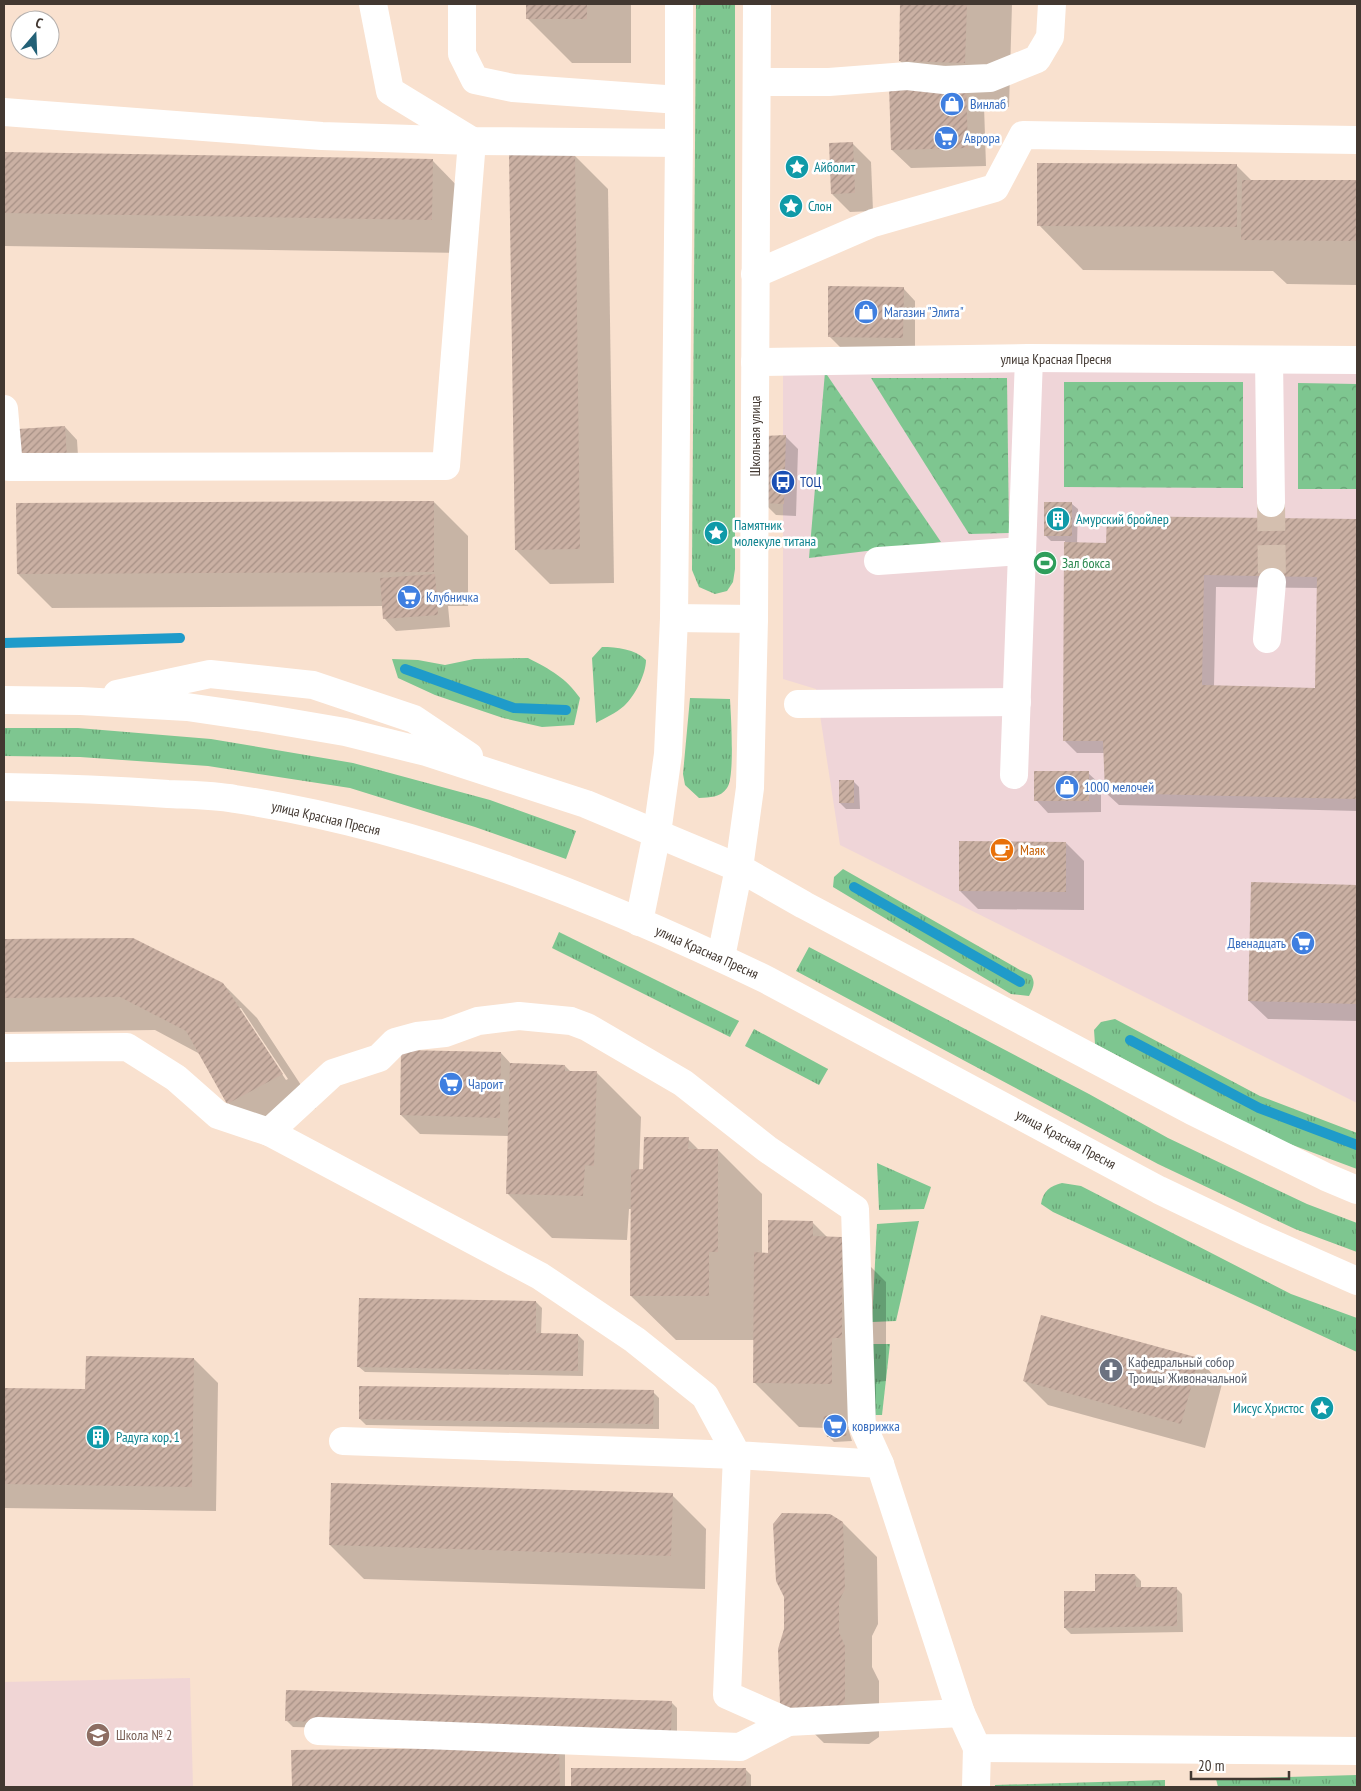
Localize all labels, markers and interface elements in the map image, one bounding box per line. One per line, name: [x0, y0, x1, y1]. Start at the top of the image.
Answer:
north arrow: [10, 10, 60, 60]
text: С: [33, 13, 46, 32]
shop icon: Винлаб: [939, 91, 965, 117]
place label: Винлаб: [970, 95, 1006, 113]
supermarket icon: Аврора: [933, 125, 959, 151]
place label: Аврора: [964, 129, 1000, 147]
place icon: Айболит: [784, 154, 810, 180]
place label: Айболит: [814, 158, 856, 176]
place icon: Слон: [778, 193, 804, 219]
place label: Слон: [808, 197, 832, 215]
shop icon: Магазин "Элита": [853, 299, 879, 325]
place label: Магазин "Элита": [884, 303, 964, 321]
street label: улица Красная Пресня: [1001, 350, 1111, 368]
street label: Школьная улица: [746, 396, 764, 476]
bus stop icon: ТОЦ: [770, 469, 796, 495]
place label: ТОЦ: [800, 473, 821, 491]
building icon: Амурский бройлер: [1045, 506, 1071, 532]
place label: Амурский бройлер: [1076, 510, 1169, 528]
place label: Памятник молекуле титана: [734, 516, 816, 550]
place icon: Памятник молекуле титана: [703, 520, 729, 546]
sports icon: Зал бокса: [1032, 550, 1058, 576]
place label: Зал бокса: [1062, 554, 1110, 572]
supermarket icon: Клубничка: [396, 584, 422, 610]
place label: Клубничка: [426, 588, 479, 606]
shop icon: 1000 мелочей: [1054, 774, 1080, 800]
place label: 1000 мелочей: [1084, 778, 1154, 796]
street label: улица Красная Пресня: [270, 797, 382, 839]
cafe icon: Маяк: [989, 837, 1015, 863]
place label: Маяк: [1020, 841, 1046, 859]
street label: улица Красная Пресня: [653, 921, 761, 983]
supermarket icon: Двенадцать: [1290, 930, 1316, 956]
place label: Двенадцать: [1228, 934, 1286, 952]
supermarket icon: Чароит: [438, 1071, 464, 1097]
place label: Чароит: [468, 1075, 504, 1093]
street label: улица Красная Пресня: [1013, 1105, 1119, 1173]
place label: Кафедральный собор Троицы Живоначальной: [1128, 1353, 1247, 1387]
church icon: Кафедральный собор Троицы Живоначальной: [1098, 1357, 1124, 1383]
place icon: Иисус Христос: [1309, 1395, 1335, 1421]
place label: Иисус Христос: [1233, 1399, 1304, 1417]
supermarket icon: коврижка: [822, 1413, 848, 1439]
place label: коврижка: [852, 1417, 900, 1435]
building icon: Радуга кор. 1: [85, 1424, 111, 1450]
place label: Радуга кор. 1: [116, 1428, 180, 1446]
school or university icon: Школа № 2: [85, 1722, 111, 1748]
place label: Школа № 2: [116, 1726, 172, 1744]
scale bar: [1191, 1748, 1288, 1780]
text: 20 m: [1198, 1756, 1224, 1775]

